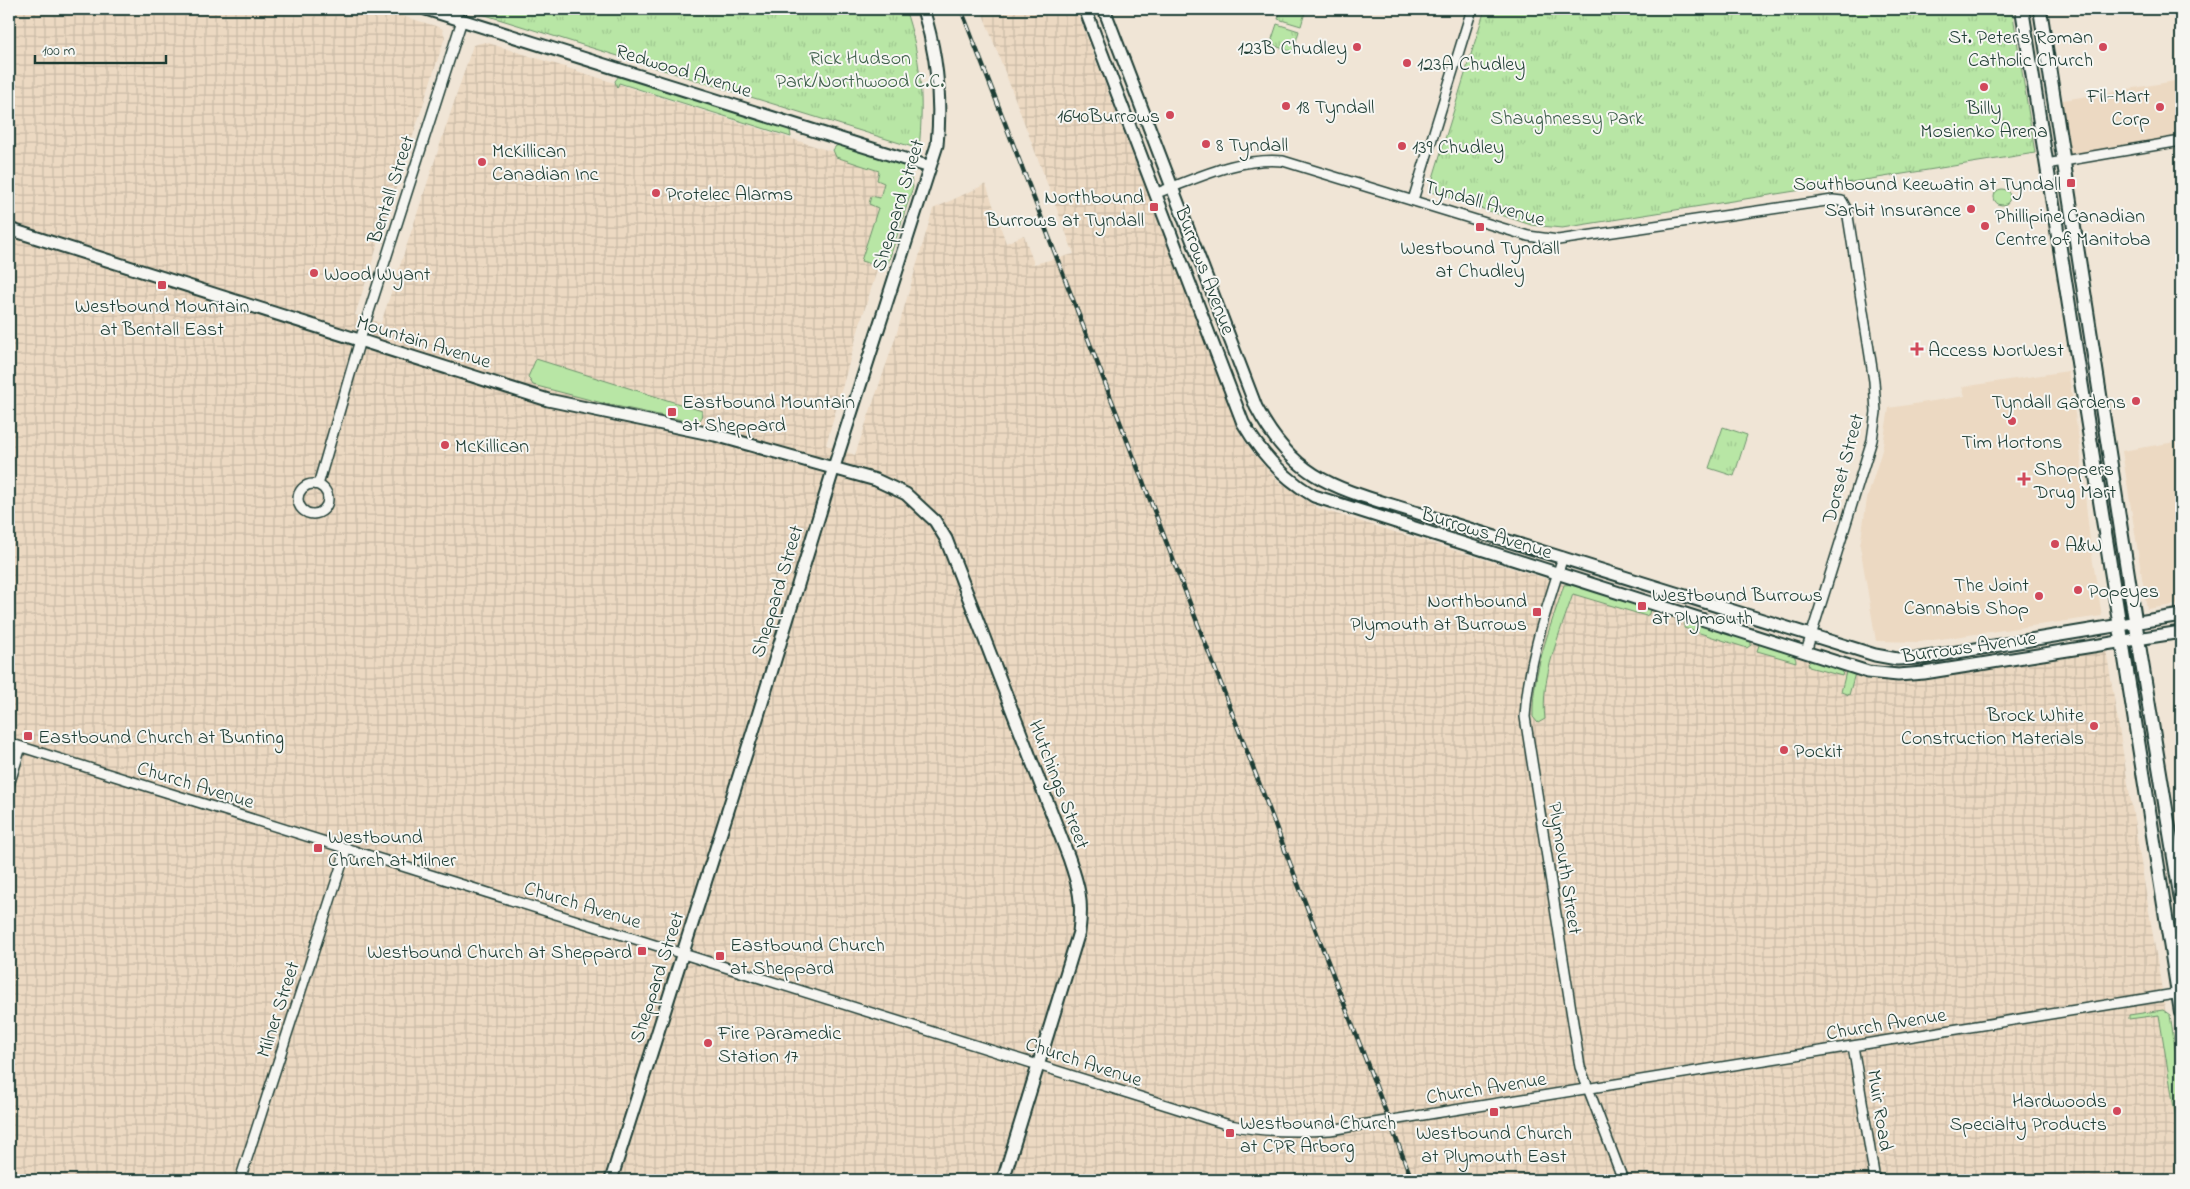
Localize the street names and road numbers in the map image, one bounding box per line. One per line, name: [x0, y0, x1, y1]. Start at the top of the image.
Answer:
street label: Redwood Avenue: [612, 38, 755, 107]
street label: Bentall Street: [361, 132, 424, 248]
street label: Sheppard Street: [866, 136, 933, 275]
street label: Tyndall Avenue: [1421, 173, 1548, 235]
street label: Burrows Avenue: [1165, 201, 1242, 339]
street label: Mountain Avenue: [352, 309, 494, 378]
street label: Dorset Street: [1816, 410, 1873, 528]
street label: Burrows Avenue: [1416, 500, 1555, 568]
street label: Sheppard Street: [745, 522, 812, 661]
street label: Burrows Avenue: [1899, 625, 2039, 672]
street label: Hutchings Street: [1019, 716, 1096, 854]
street label: Church Avenue: [133, 755, 258, 818]
street label: Plymouth Street: [1539, 800, 1588, 937]
street label: Church Avenue: [520, 875, 645, 938]
street label: Sheppard Street: [623, 908, 693, 1047]
street label: Milner Street: [250, 958, 309, 1062]
street label: Church Avenue: [1824, 1002, 1949, 1049]
street label: Church Avenue: [1021, 1031, 1145, 1096]
street label: Church Avenue: [1424, 1066, 1549, 1113]
street label: Muir Road: [1858, 1068, 1899, 1153]

